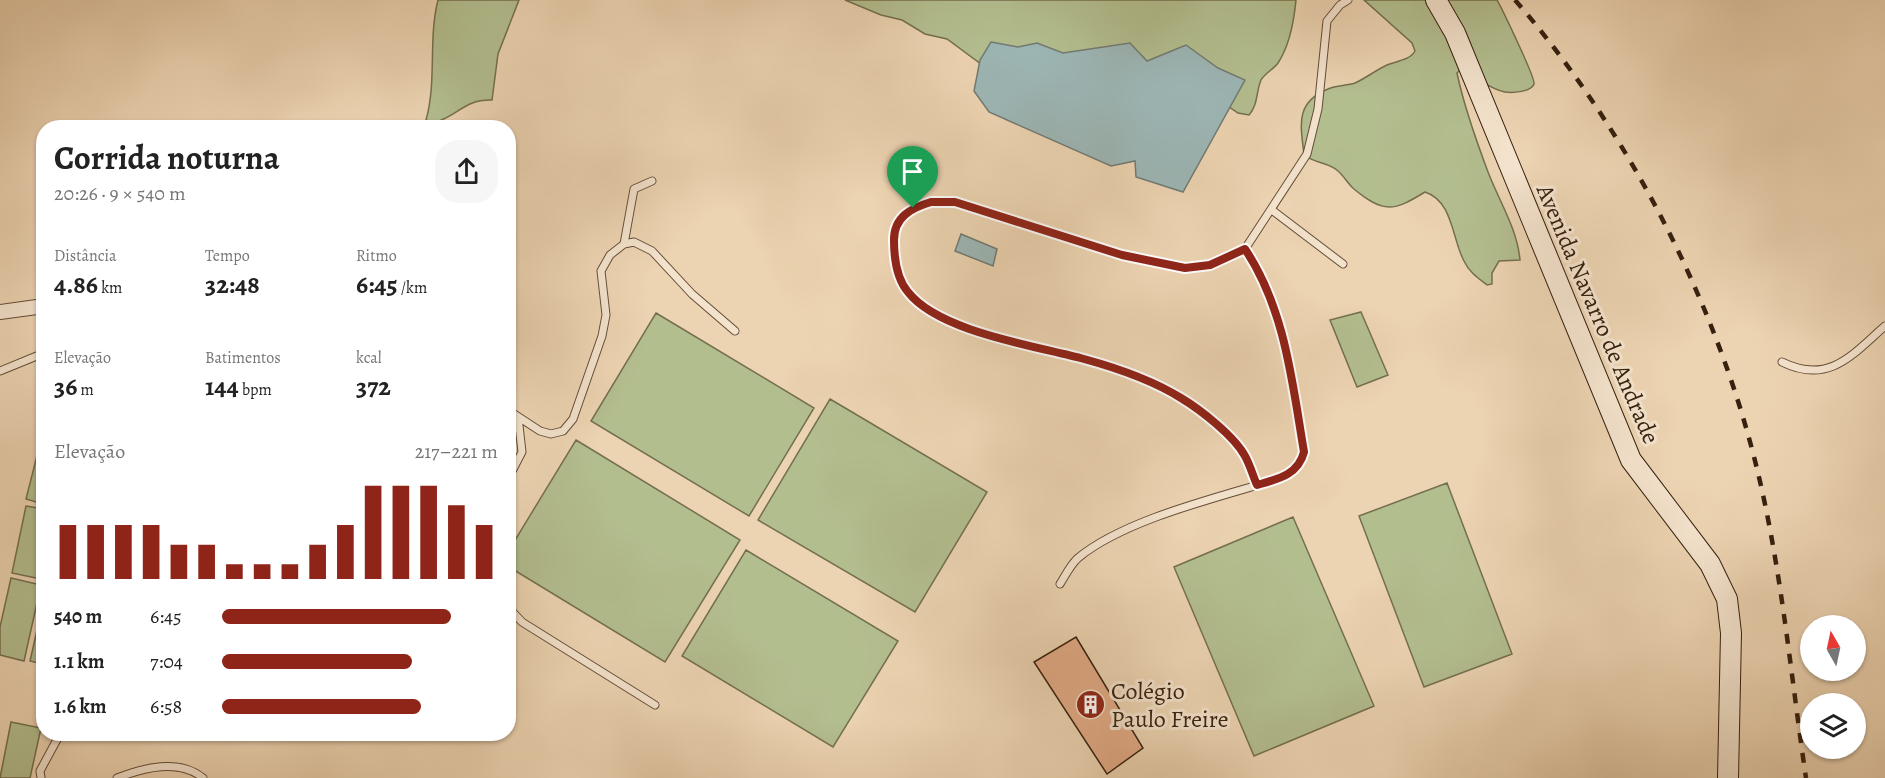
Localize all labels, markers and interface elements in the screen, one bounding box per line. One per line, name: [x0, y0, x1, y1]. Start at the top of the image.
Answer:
text: Corrida noturna: [54, 135, 280, 180]
button: share: [435, 140, 498, 203]
pin: [887, 146, 938, 208]
icon: arrive: [896, 155, 929, 188]
street label: Avenida Navarro de Andrade: [1528, 178, 1667, 449]
text: 20:26 · 9 × 540 m: [54, 180, 186, 207]
text: Distância: [54, 245, 116, 267]
text: Tempo: [205, 245, 250, 267]
text: Ritmo: [356, 245, 397, 267]
text: 4.86: [54, 267, 98, 302]
text: 32:48: [205, 267, 260, 302]
text: 6:45: [356, 267, 398, 302]
text: km: [98, 277, 122, 299]
text: /km: [398, 277, 427, 299]
text: Elevação: [54, 347, 111, 369]
text: Batimentos: [205, 347, 281, 369]
text: kcal: [356, 347, 382, 369]
text: 36: [54, 369, 77, 404]
text: 144: [205, 369, 239, 404]
text: 372: [356, 369, 391, 404]
text: m: [77, 379, 94, 401]
text: bpm: [239, 379, 272, 401]
text: Elevação: [54, 438, 125, 465]
text: 217–221 m: [415, 438, 498, 465]
text: 540 m: [54, 603, 102, 630]
text: 6:45: [150, 603, 182, 630]
north arrow: [1800, 615, 1866, 681]
map controls: [1800, 615, 1866, 759]
text: 1.1 km: [54, 648, 104, 675]
text: 7:04: [150, 648, 183, 675]
place label: Colégio Paulo Freire: [1111, 675, 1228, 735]
building icon: Colégio Paulo Freire: [1074, 689, 1106, 721]
text: 1.6 km: [54, 693, 107, 720]
text: 6:58: [150, 693, 182, 720]
button: layers: [1800, 693, 1866, 759]

